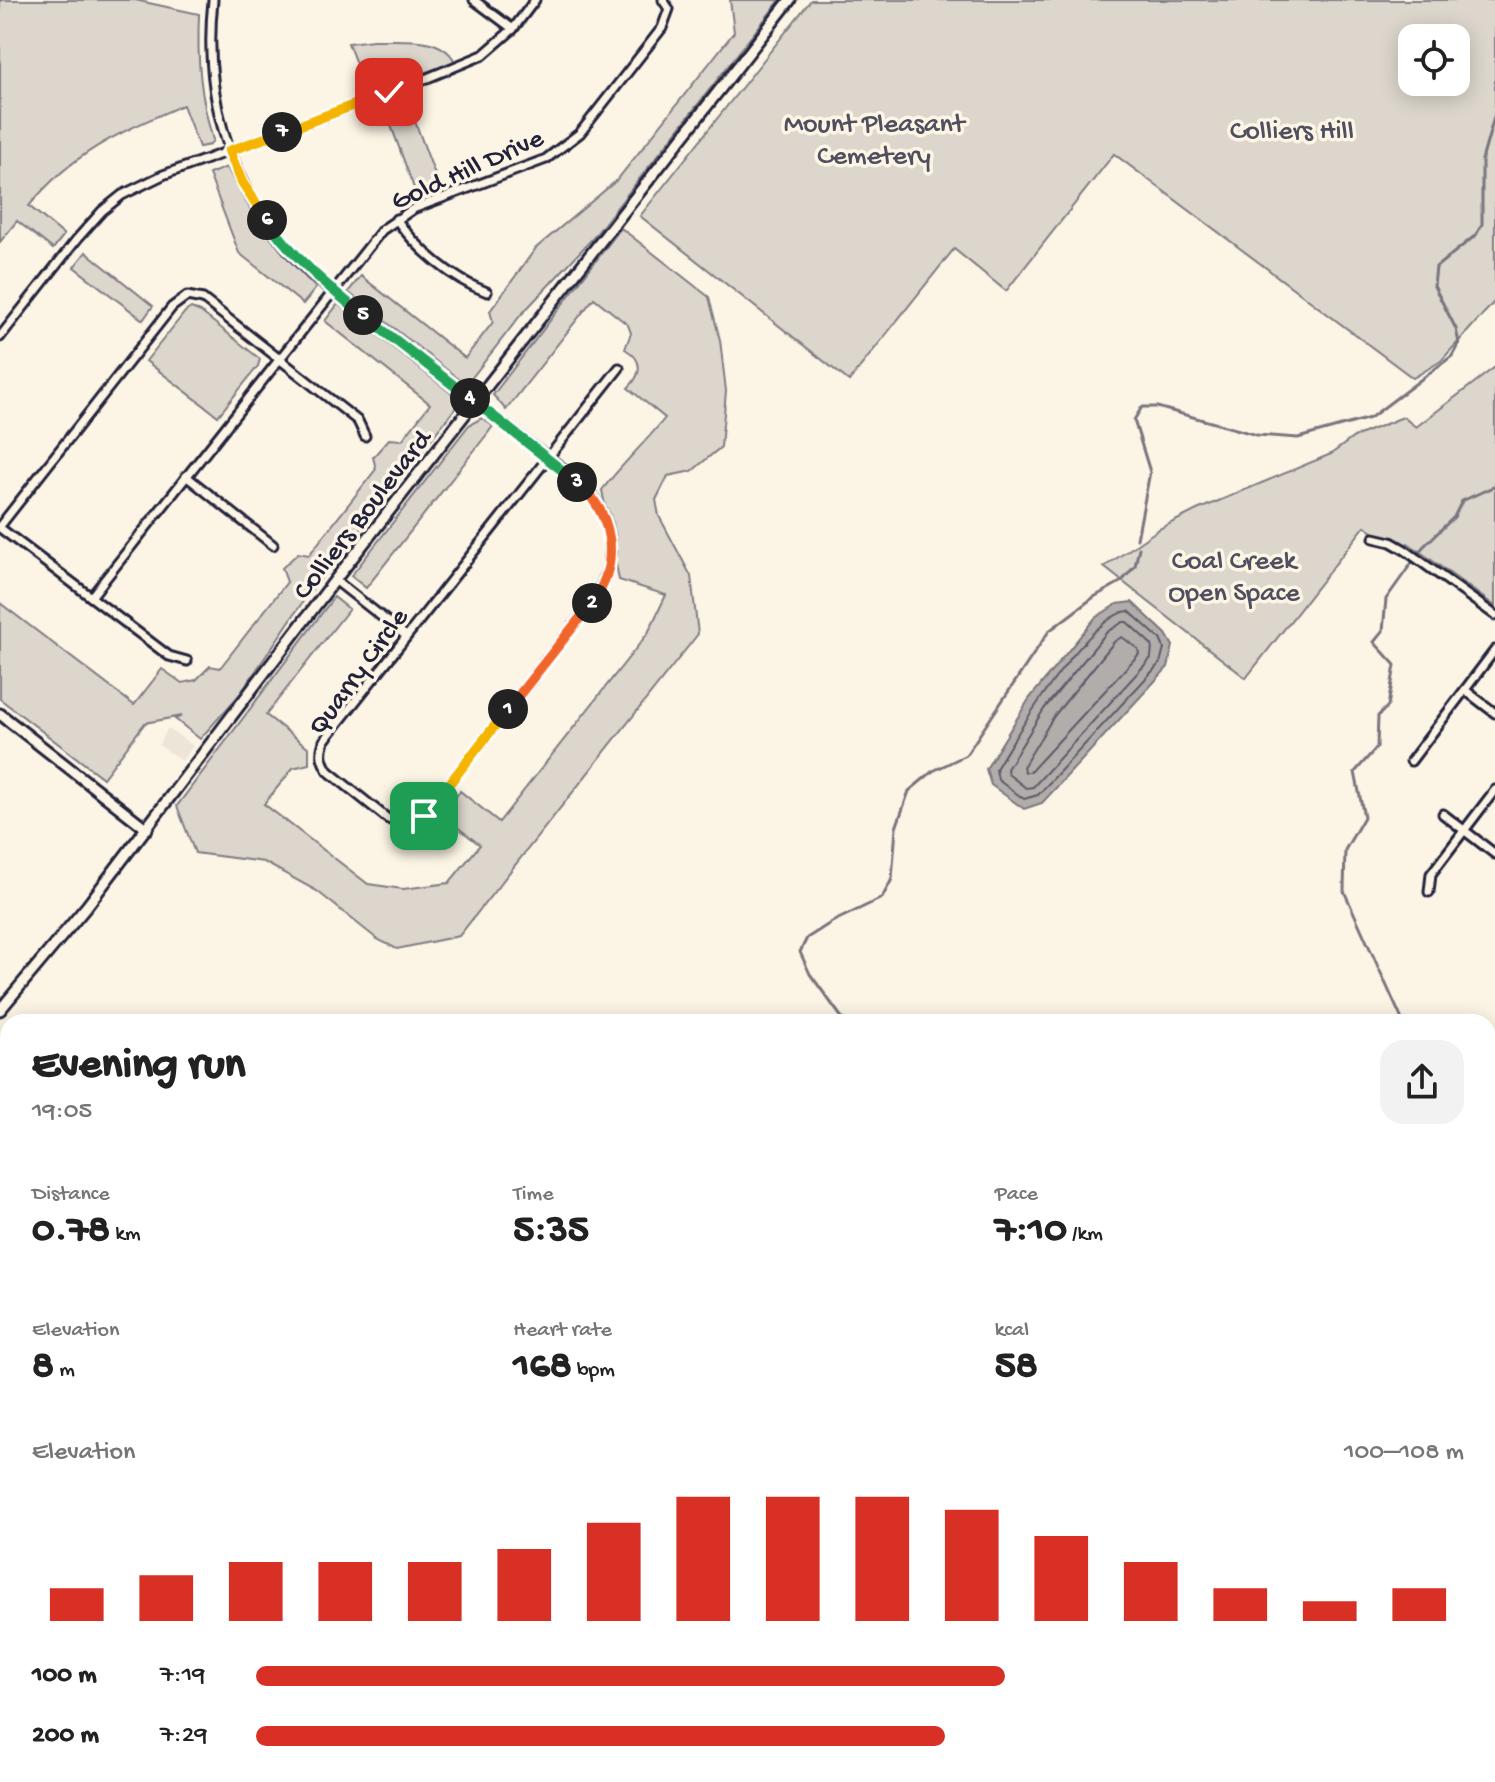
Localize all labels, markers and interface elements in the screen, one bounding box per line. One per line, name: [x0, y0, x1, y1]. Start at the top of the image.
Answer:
map controls: [1398, 24, 1470, 96]
button: locate: [1398, 24, 1470, 96]
pin: [355, 58, 423, 126]
icon: check: [367, 70, 411, 114]
park label: Mount Pleasant Cemetery: [784, 109, 967, 174]
pin: 7: [262, 112, 302, 152]
park label: Colliers Hill: [1230, 116, 1354, 149]
text: 7: [276, 119, 288, 145]
street label: Gold Hill Drive: [386, 123, 550, 219]
pin: 6: [247, 200, 287, 240]
text: 6: [261, 207, 273, 233]
pin: 5: [343, 295, 383, 335]
text: 5: [357, 302, 369, 328]
pin: 4: [450, 378, 490, 418]
text: 4: [465, 385, 475, 411]
street label: Colliers Boulevard: [287, 422, 442, 607]
pin: 3: [557, 462, 597, 502]
text: 3: [571, 469, 583, 495]
park label: Coal Creek Open Space: [1168, 546, 1300, 611]
pin: 2: [572, 583, 612, 623]
text: 2: [587, 590, 597, 616]
street label: Quarry Circle: [302, 602, 417, 743]
pin: 1: [488, 689, 528, 729]
text: 1: [504, 696, 512, 722]
pin: [390, 782, 458, 850]
icon: arrive: [402, 794, 446, 838]
button: share: [1380, 1040, 1464, 1124]
text: Evening run: [32, 1041, 245, 1093]
text: 19:05: [32, 1097, 92, 1128]
text: Distance: [32, 1182, 110, 1208]
text: Time: [513, 1182, 554, 1208]
text: Pace: [995, 1182, 1038, 1208]
text: 0.78: [32, 1208, 110, 1255]
text: 5:35: [513, 1208, 589, 1255]
text: 7:10: [995, 1208, 1067, 1255]
text: km: [110, 1222, 141, 1248]
text: /km: [1067, 1222, 1103, 1248]
text: Elevation: [32, 1318, 119, 1344]
text: Heart rate: [513, 1318, 612, 1344]
text: kcal: [995, 1318, 1029, 1344]
text: 8: [32, 1344, 54, 1391]
text: 168: [513, 1344, 572, 1391]
text: 58: [995, 1344, 1038, 1391]
text: m: [54, 1358, 75, 1384]
text: bpm: [572, 1358, 615, 1384]
text: Elevation: [32, 1438, 135, 1469]
text: 100–108 m: [1344, 1438, 1464, 1469]
text: 100 m: [32, 1661, 97, 1692]
text: 7:19: [160, 1661, 205, 1692]
text: 200 m: [32, 1721, 99, 1752]
text: 7:29: [160, 1721, 207, 1752]

